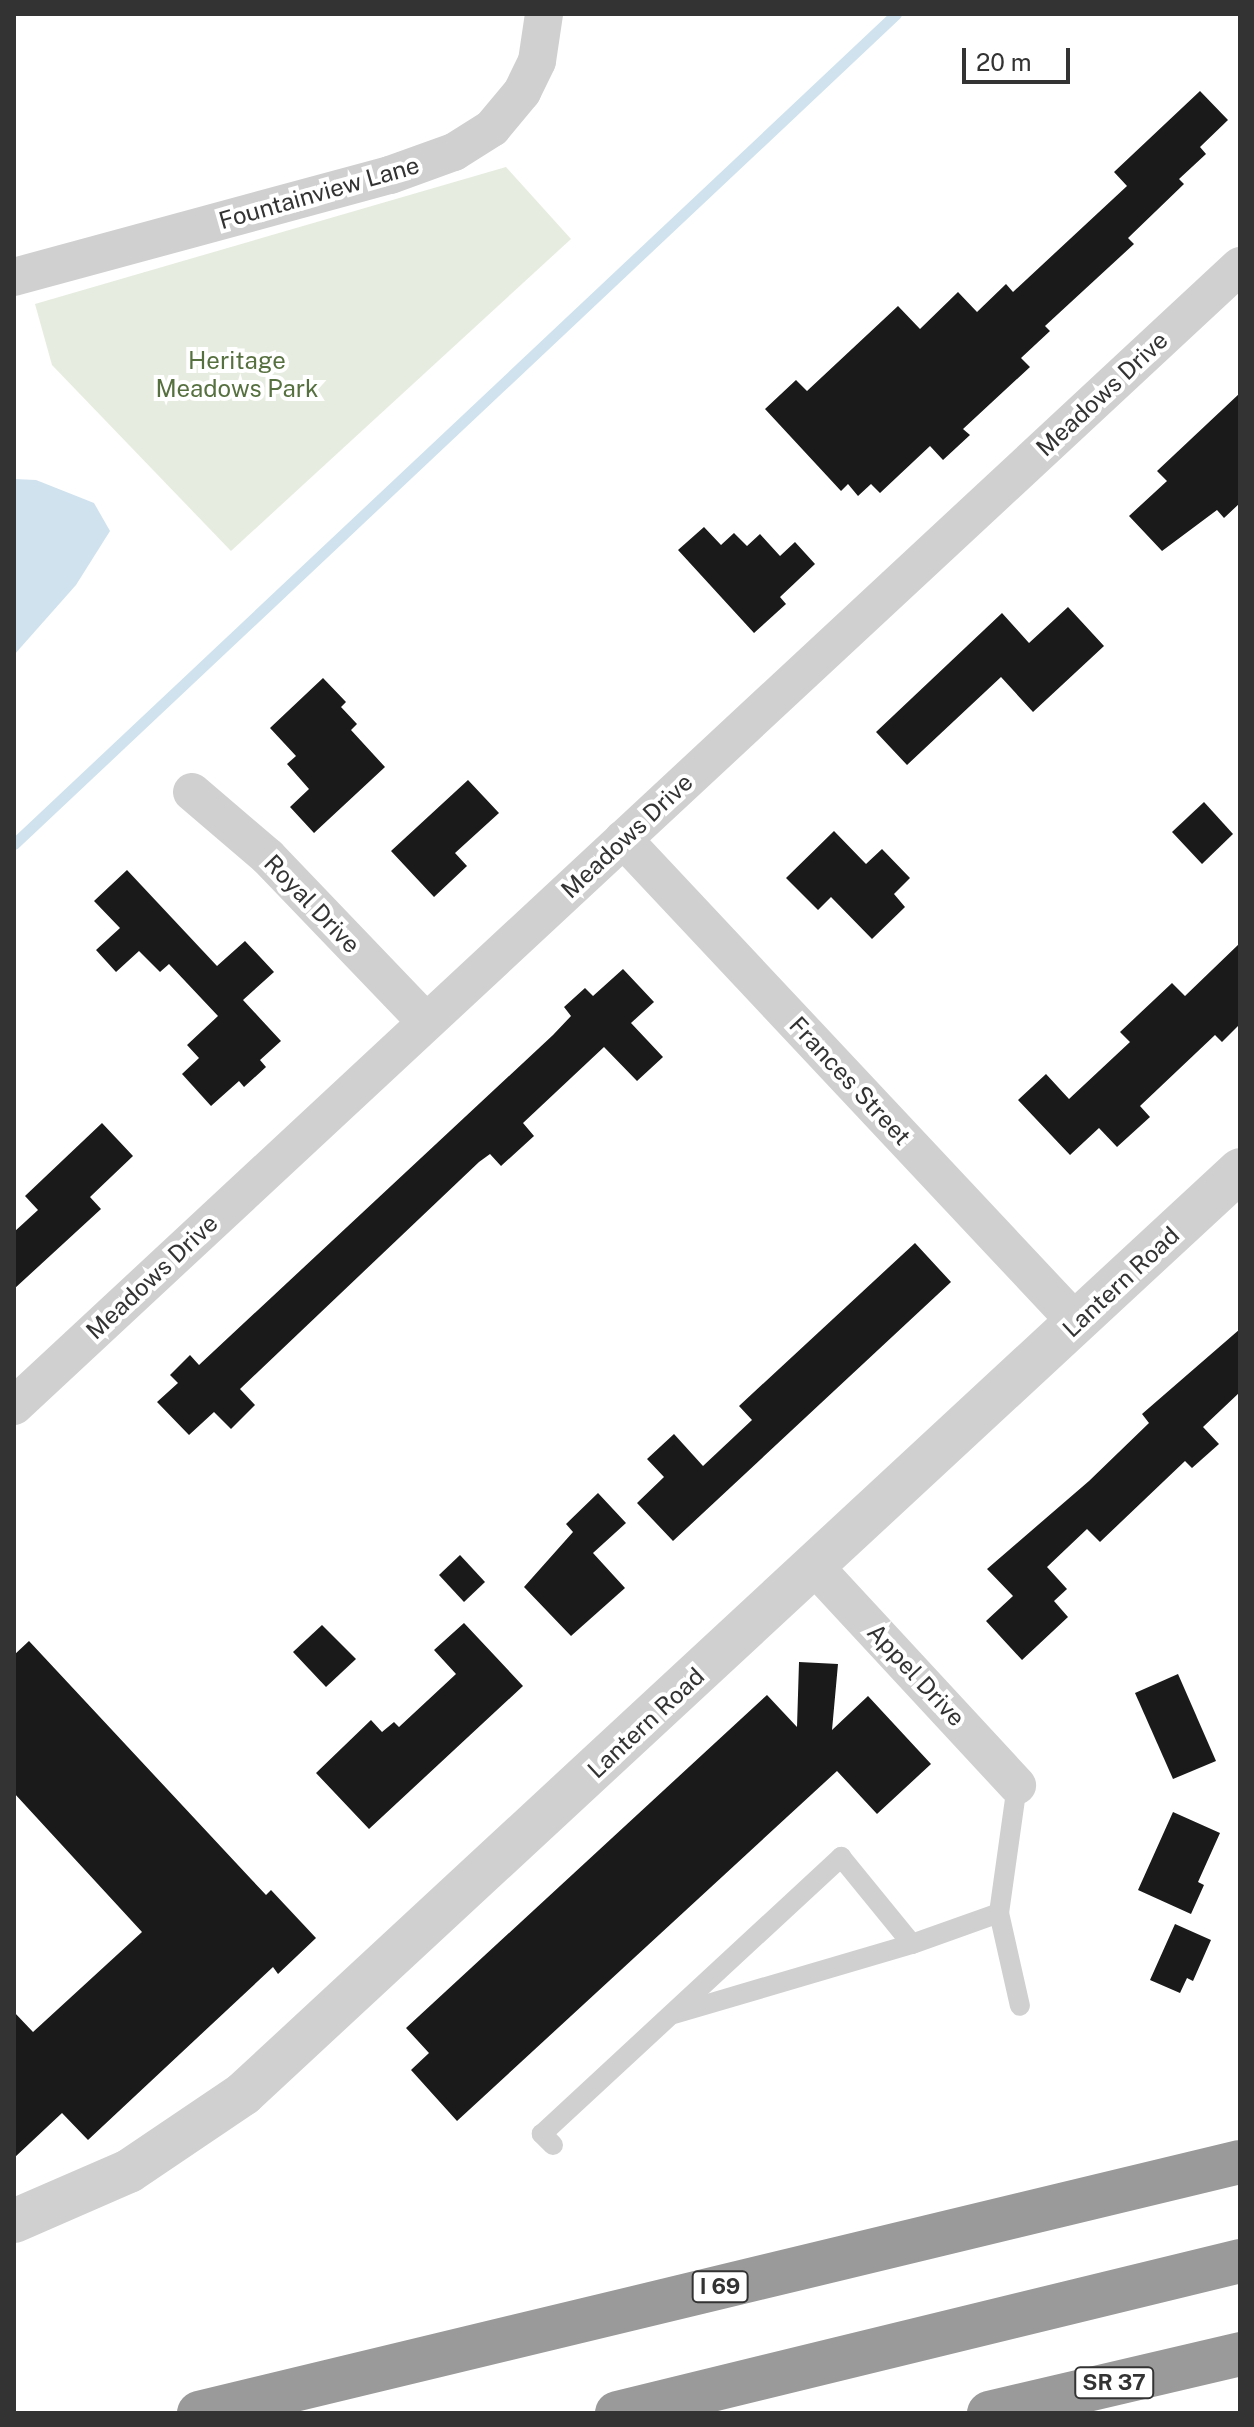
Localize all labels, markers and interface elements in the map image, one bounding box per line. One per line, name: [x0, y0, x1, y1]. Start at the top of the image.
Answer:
scale bar: [966, 32, 1074, 82]
text: 20 m: [976, 48, 1032, 76]
street label: Fountainview Lane: [215, 151, 423, 235]
street label: Meadows Drive: [1030, 326, 1174, 462]
park label: Heritage Meadows Park: [155, 347, 319, 403]
street label: Meadows Drive: [555, 768, 699, 904]
street label: Royal Drive: [258, 849, 366, 959]
street label: Frances Street: [783, 1011, 917, 1151]
street label: Meadows Drive: [80, 1209, 224, 1345]
street label: Lantern Road: [1057, 1221, 1185, 1343]
street label: Appel Drive: [861, 1618, 971, 1732]
street label: Lantern Road: [582, 1662, 710, 1784]
road number: I 69: [690, 2269, 750, 2305]
road number: SR 37: [1074, 2365, 1154, 2401]

